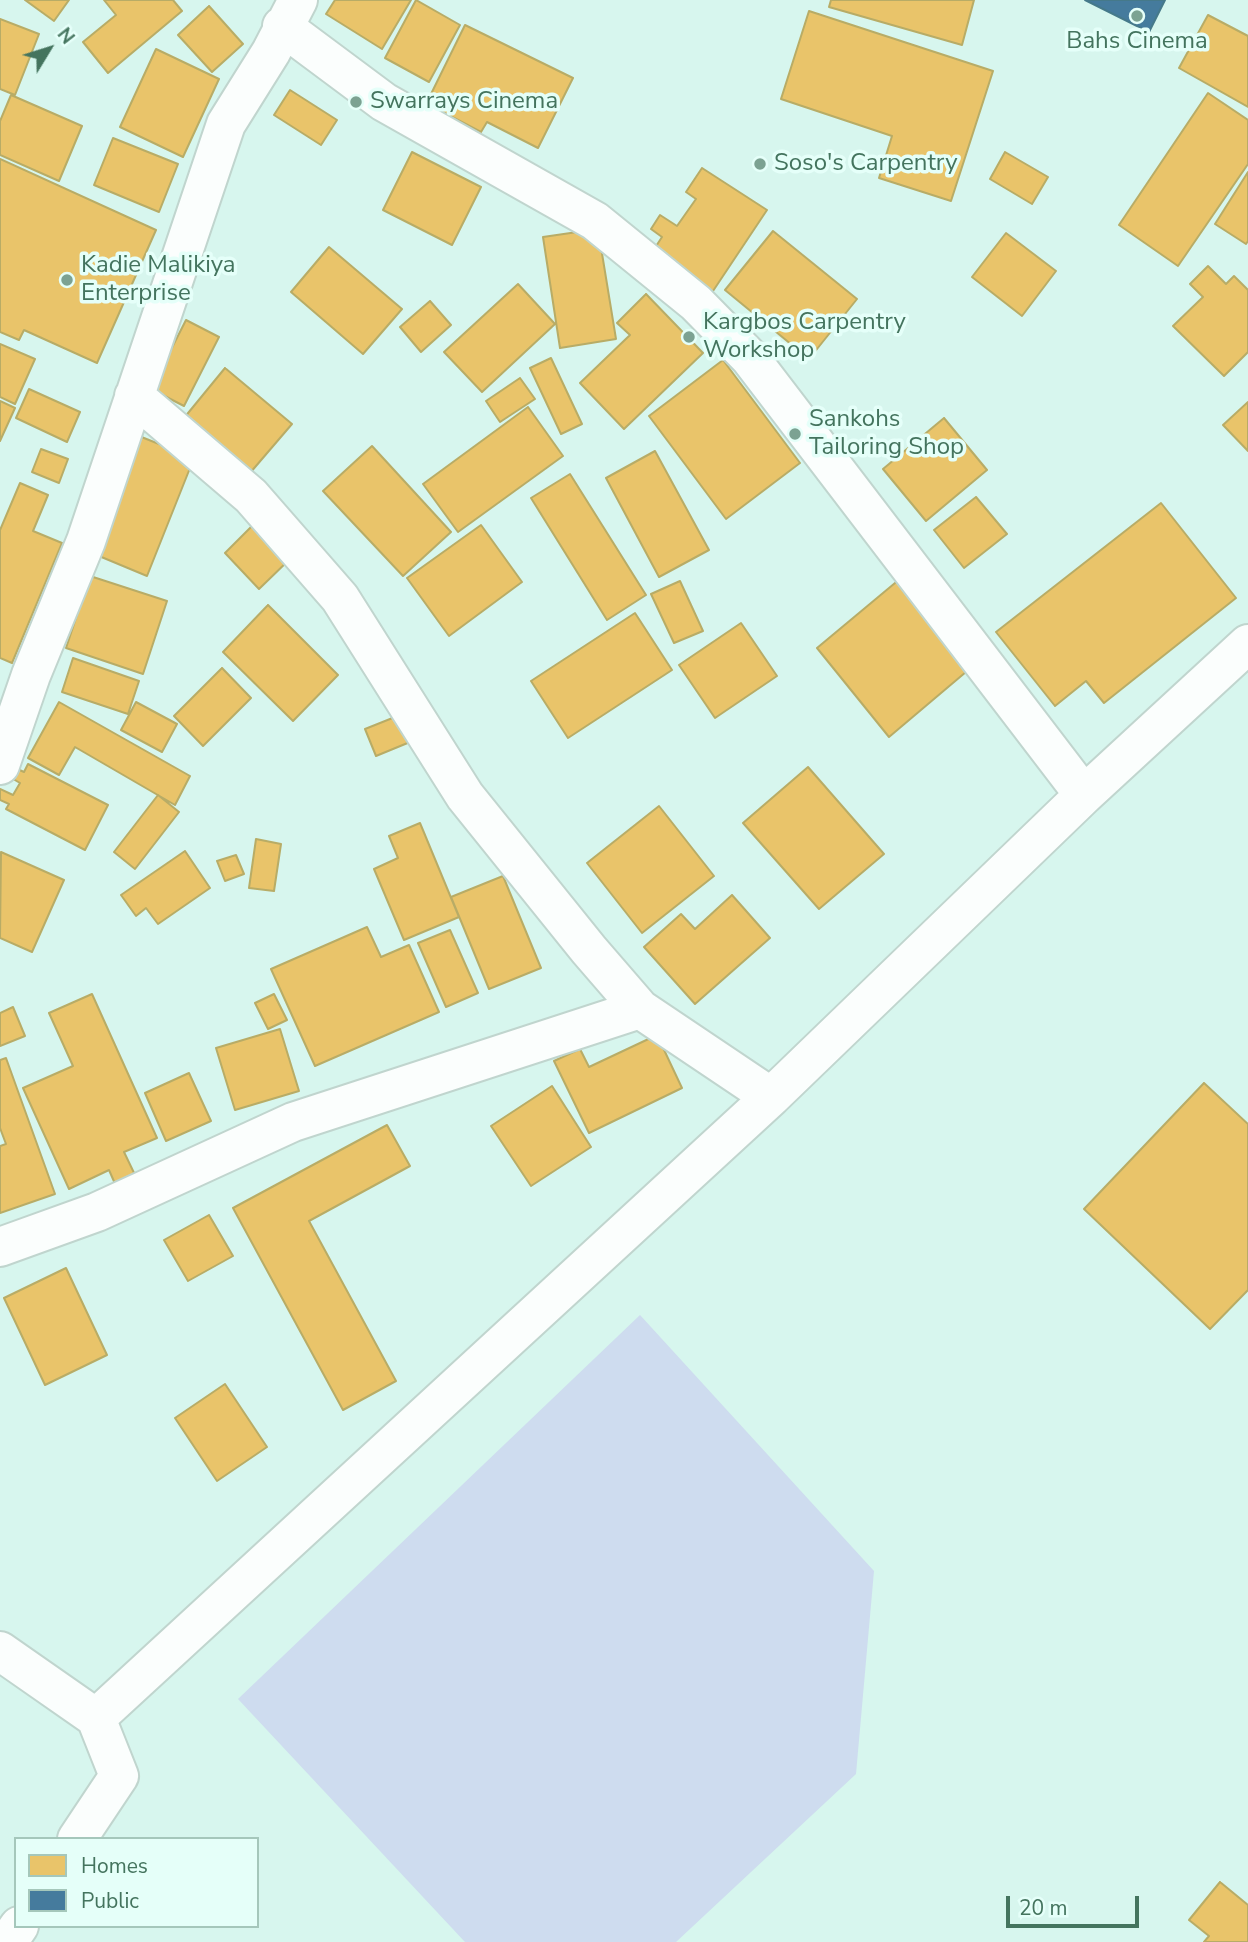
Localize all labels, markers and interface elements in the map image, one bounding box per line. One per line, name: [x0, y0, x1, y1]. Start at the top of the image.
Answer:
marker: Bahs Cinema: [1129, 8, 1145, 24]
north arrow: [14, 14, 84, 84]
text: N: [51, 22, 80, 50]
place label: Bahs Cinema: [1066, 28, 1208, 56]
place label: Swarrays Cinema: [370, 88, 558, 116]
marker: Swarrays Cinema: [348, 94, 364, 110]
place label: Soso's Carpentry: [774, 150, 958, 178]
marker: Soso's Carpentry: [752, 156, 768, 172]
place label: Kadie Malikiya Enterprise: [81, 252, 236, 308]
marker: Kadie Malikiya Enterprise: [59, 272, 75, 288]
place label: Kargbos Carpentry Workshop: [703, 309, 906, 365]
marker: Kargbos Carpentry Workshop: [681, 329, 697, 345]
place label: Sankohs Tailoring Shop: [809, 406, 964, 462]
marker: Sankohs Tailoring Shop: [787, 426, 803, 442]
legend: [14, 1837, 259, 1928]
text: Homes: [81, 1852, 148, 1880]
scale bar: [1010, 1882, 1143, 1926]
text: Public: [81, 1887, 139, 1915]
text: 20 m: [1019, 1894, 1068, 1922]

